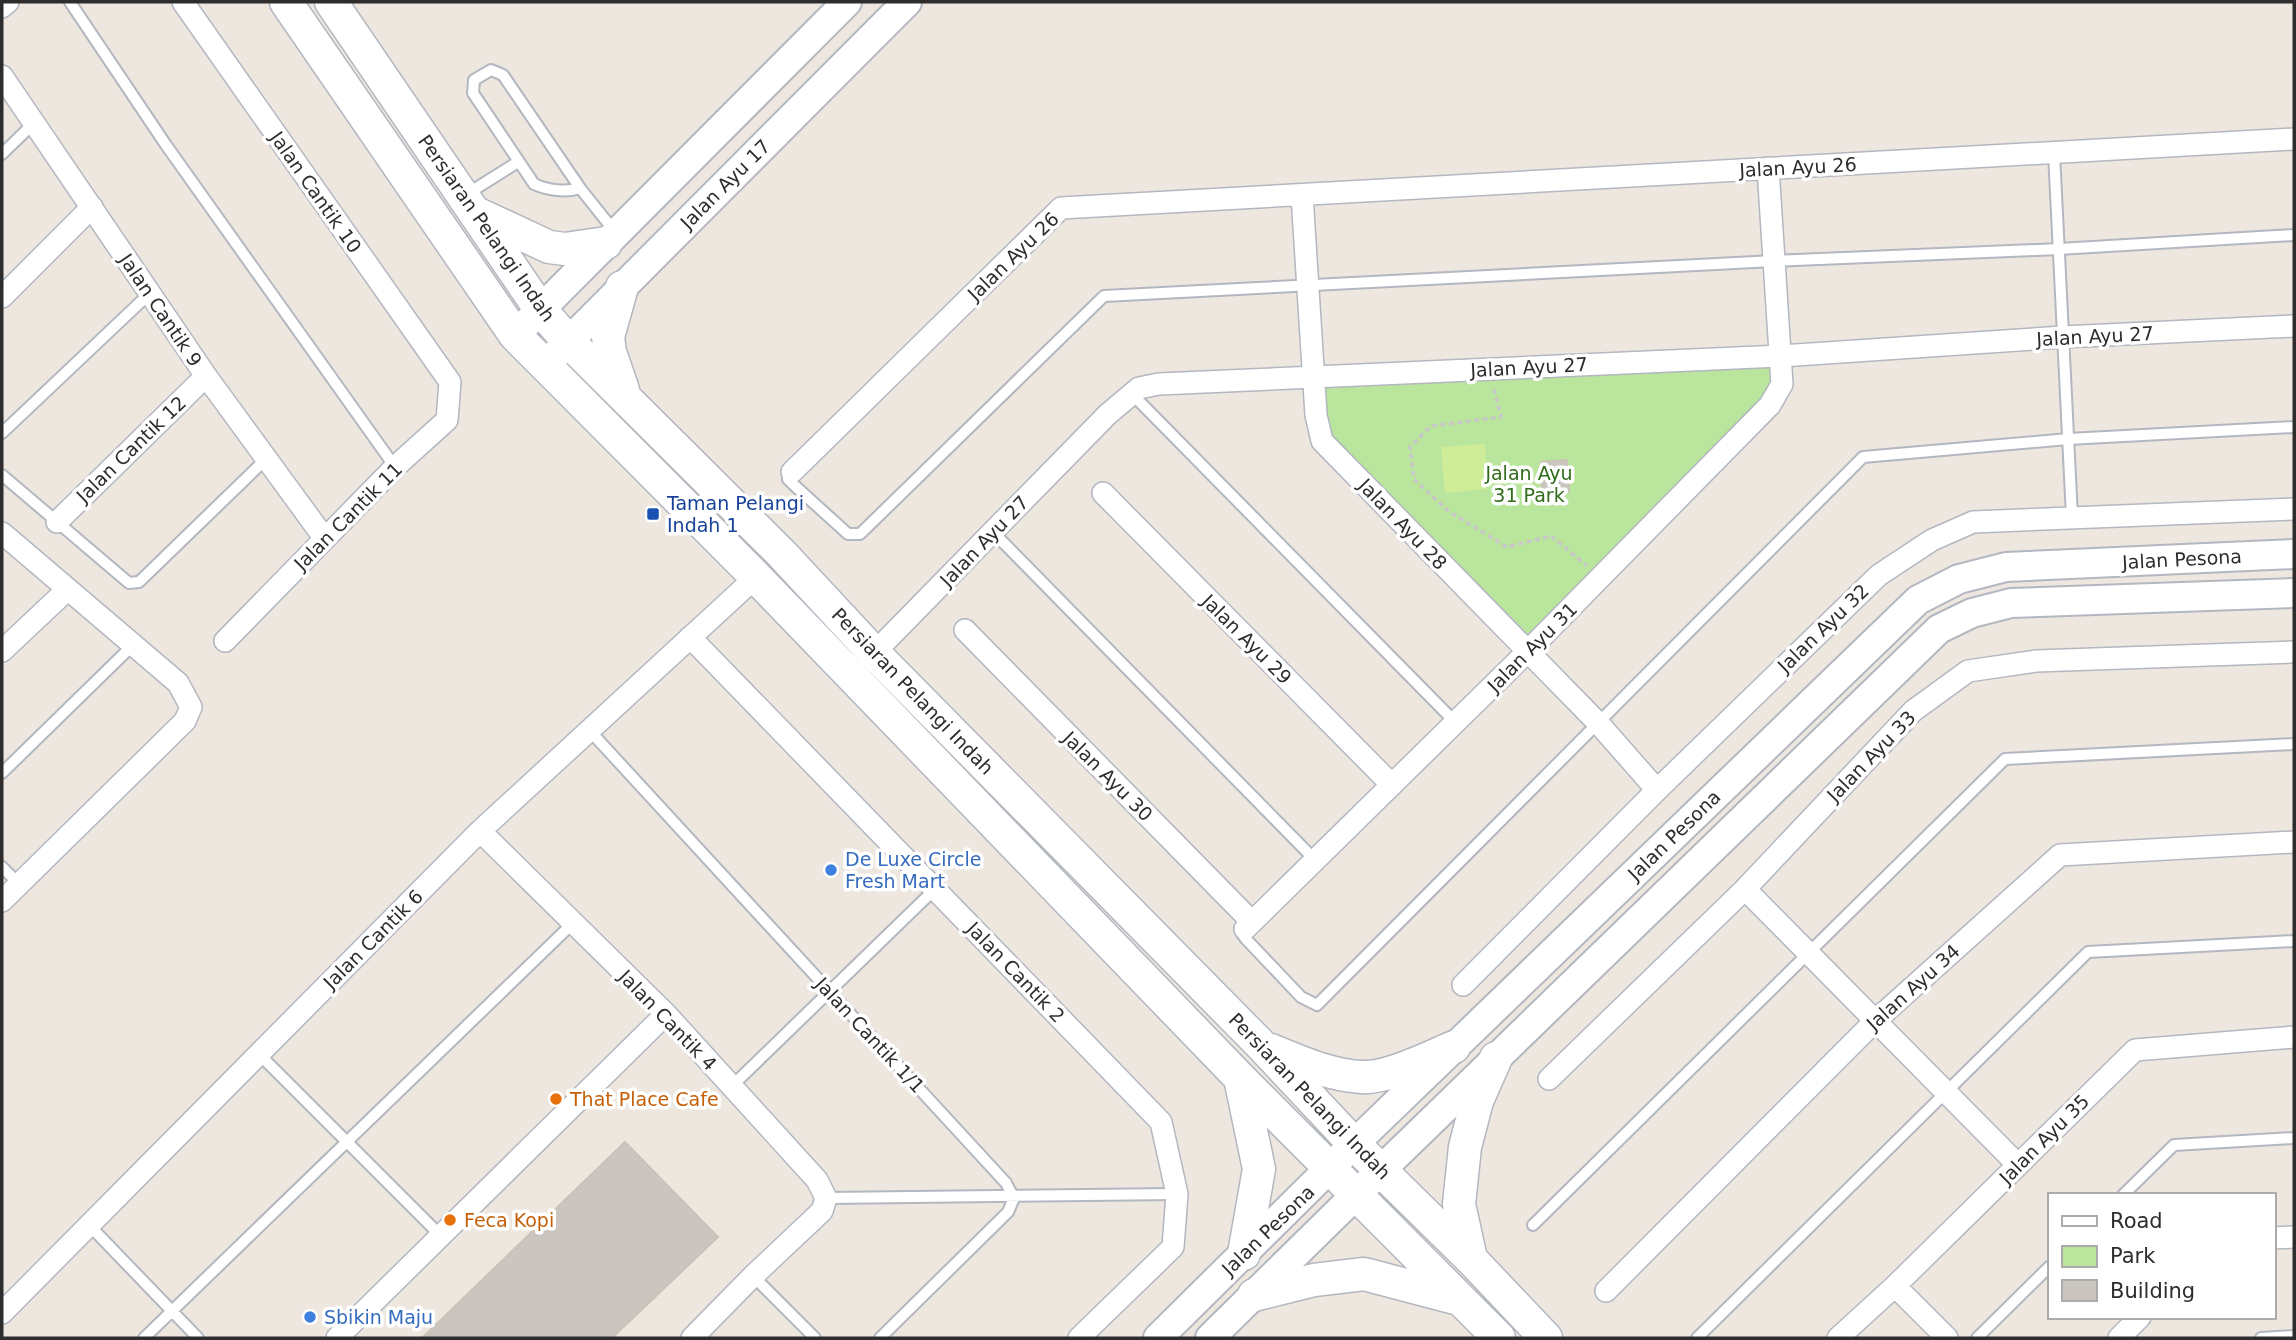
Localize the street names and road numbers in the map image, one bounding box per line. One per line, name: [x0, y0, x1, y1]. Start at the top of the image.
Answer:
street label: Jalan Cantik 10: [265, 126, 366, 257]
street label: Persiaran Pelangi Indah: [414, 130, 560, 326]
street label: Jalan Ayu 17: [675, 135, 774, 234]
street label: Jalan Ayu 26: [1738, 153, 1857, 181]
street label: Jalan Ayu 26: [962, 207, 1063, 305]
street label: Jalan Cantik 9: [115, 249, 207, 370]
street label: Jalan Ayu 27: [2035, 322, 2154, 350]
street label: Jalan Ayu 27: [1469, 353, 1588, 381]
street label: Jalan Cantik 12: [71, 391, 190, 507]
street label: Jalan Cantik 11: [289, 458, 406, 575]
street label: Jalan Ayu 28: [1354, 473, 1452, 574]
street label: Jalan Ayu 27: [935, 491, 1033, 592]
street label: Jalan Pesona: [2121, 545, 2242, 573]
street label: Jalan Ayu 32: [1772, 579, 1873, 677]
street label: Jalan Ayu 29: [1197, 589, 1296, 688]
street label: Jalan Ayu 31: [1482, 598, 1581, 697]
street label: Persiaran Pelangi Indah: [828, 603, 998, 779]
street label: Jalan Ayu 33: [1822, 706, 1920, 807]
street label: Jalan Ayu 30: [1058, 726, 1157, 825]
street label: Jalan Pesona: [1623, 785, 1725, 885]
street label: Jalan Cantik 6: [318, 885, 427, 994]
street label: Jalan Cantik 2: [962, 917, 1069, 1027]
street label: Jalan Ayu 34: [1861, 940, 1964, 1035]
street label: Jalan Cantik 4: [614, 965, 721, 1075]
street label: Jalan Cantik 1/1: [810, 972, 929, 1097]
street label: Persiaran Pelangi Indah: [1225, 1008, 1395, 1184]
street label: Jalan Ayu 35: [1994, 1090, 2093, 1189]
street label: Jalan Pesona: [1217, 1180, 1319, 1280]

